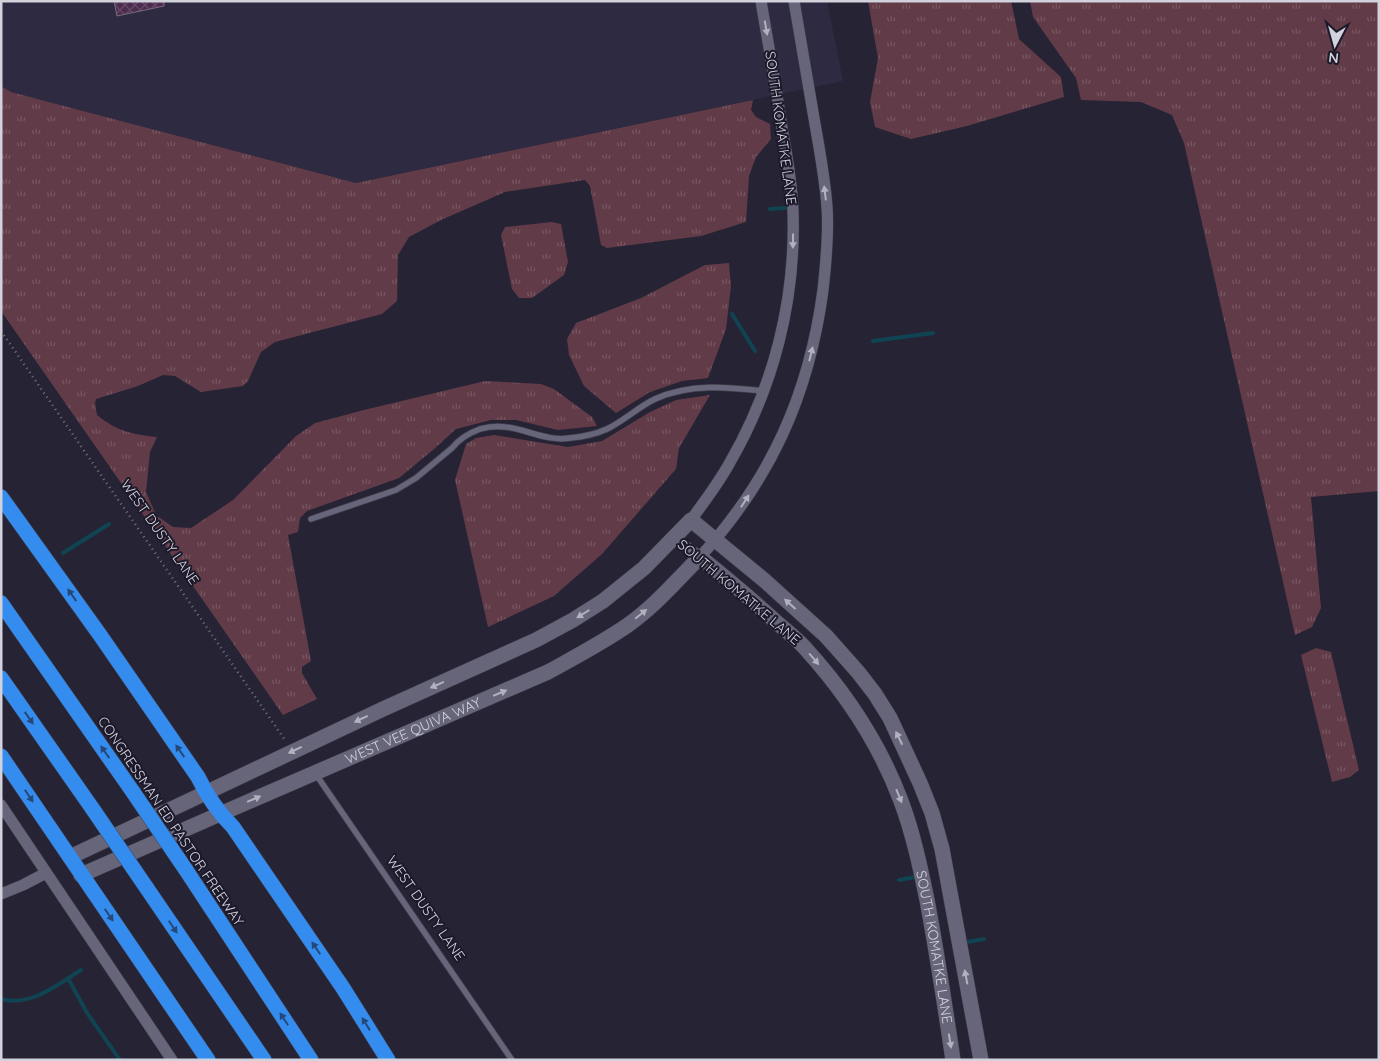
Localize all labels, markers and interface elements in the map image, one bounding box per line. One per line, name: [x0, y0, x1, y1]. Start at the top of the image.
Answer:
one-way arrow: [762, 20, 770, 36]
north arrow: [1310, 20, 1360, 70]
text: N: [1328, 48, 1340, 67]
street label: SOUTH KOMATKE LANE: [761, 50, 801, 206]
one-way arrow: [821, 185, 829, 201]
one-way arrow: [789, 234, 797, 250]
one-way arrow: [807, 347, 815, 362]
street label: WEST DUSTY LANE: [117, 476, 203, 588]
one-way arrow: [740, 495, 749, 508]
street label: SOUTH KOMATKE LANE: [674, 535, 804, 649]
one-way arrow: [66, 589, 77, 602]
one-way arrow: [784, 598, 796, 610]
one-way arrow: [577, 609, 590, 618]
one-way arrow: [634, 609, 647, 620]
one-way arrow: [809, 652, 820, 665]
one-way arrow: [430, 681, 444, 689]
one-way arrow: [493, 688, 507, 696]
street label: WEST VEE QUIVA WAY: [342, 693, 484, 768]
one-way arrow: [24, 711, 34, 725]
street label: CONGRESSMAN ED PASTOR FREEWAY: [94, 713, 248, 929]
one-way arrow: [354, 716, 368, 724]
one-way arrow: [895, 731, 903, 745]
one-way arrow: [175, 744, 185, 758]
one-way arrow: [100, 745, 110, 759]
one-way arrow: [288, 746, 303, 754]
one-way arrow: [24, 789, 34, 802]
one-way arrow: [896, 789, 904, 804]
one-way arrow: [247, 795, 262, 803]
street label: WEST DUSTY LANE: [383, 852, 469, 964]
street label: SOUTH KOMATKE LANE: [912, 869, 956, 1025]
one-way arrow: [104, 908, 114, 922]
one-way arrow: [168, 920, 178, 934]
one-way arrow: [311, 941, 321, 954]
one-way arrow: [962, 969, 970, 985]
one-way arrow: [279, 1012, 289, 1026]
one-way arrow: [361, 1017, 370, 1030]
one-way arrow: [947, 1033, 955, 1049]

